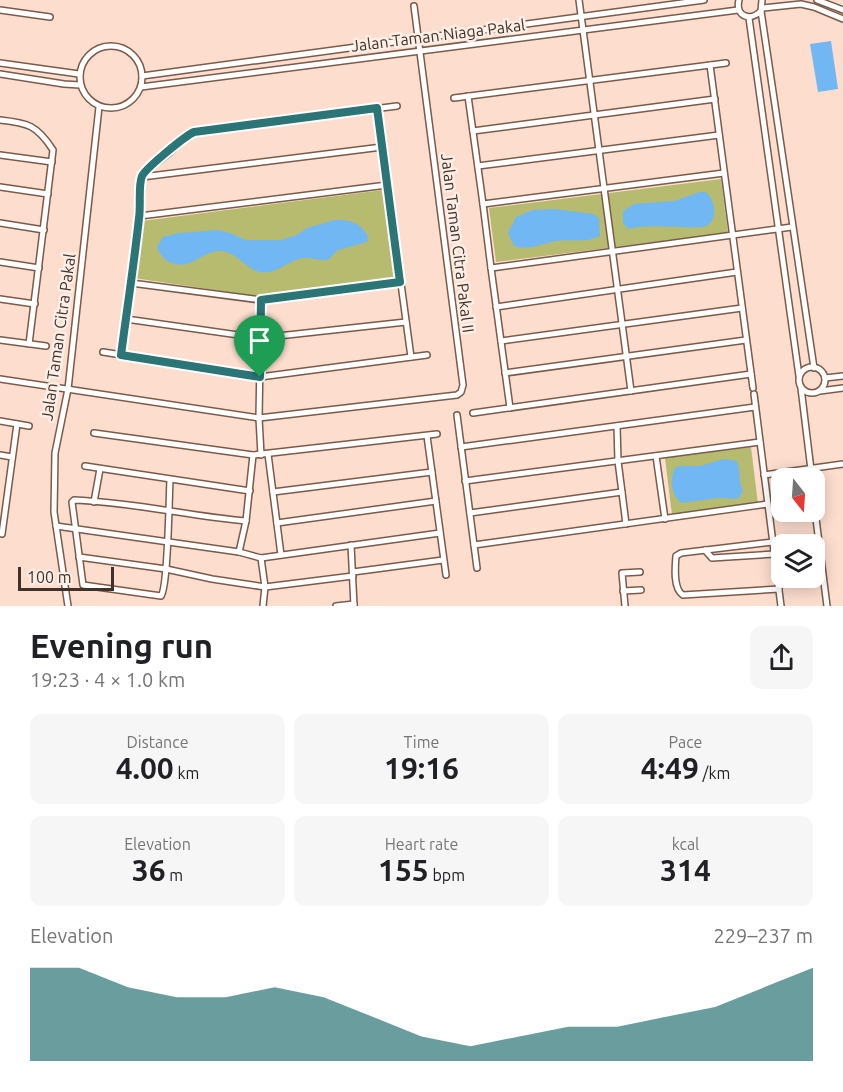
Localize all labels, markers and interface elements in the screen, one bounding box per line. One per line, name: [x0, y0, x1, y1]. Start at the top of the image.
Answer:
street label: Jalan Taman Niaga Pakal: [350, 15, 526, 55]
street label: Jalan Taman Citra Pakal II: [438, 152, 478, 334]
street label: Jalan Taman Citra Pakal: [37, 252, 79, 422]
pin: [234, 315, 285, 377]
icon: arrive: [243, 324, 276, 357]
north arrow: [771, 468, 825, 522]
map controls: [771, 468, 825, 588]
button: layers: [771, 534, 825, 588]
scale bar: [18, 564, 114, 592]
text: 100 m: [27, 568, 72, 586]
button: share: [750, 626, 813, 689]
text: Evening run: [30, 627, 213, 664]
text: 19:23 · 4 × 1.0 km: [30, 668, 185, 691]
text: Distance: [127, 733, 188, 751]
text: Time: [404, 733, 439, 751]
text: Pace: [669, 733, 702, 751]
text: 4.00: [116, 751, 174, 785]
text: 19:16: [384, 751, 459, 785]
text: 4:49: [641, 751, 699, 785]
text: km: [174, 764, 199, 782]
text: /km: [699, 764, 730, 782]
text: Elevation: [124, 835, 191, 853]
text: Heart rate: [385, 835, 458, 853]
text: kcal: [672, 835, 699, 853]
text: 36: [132, 853, 166, 887]
text: 155: [378, 853, 429, 887]
text: 314: [660, 853, 711, 887]
text: m: [166, 866, 183, 884]
text: bpm: [429, 866, 465, 884]
text: Elevation: [30, 924, 113, 947]
text: 229–237 m: [714, 924, 813, 947]

